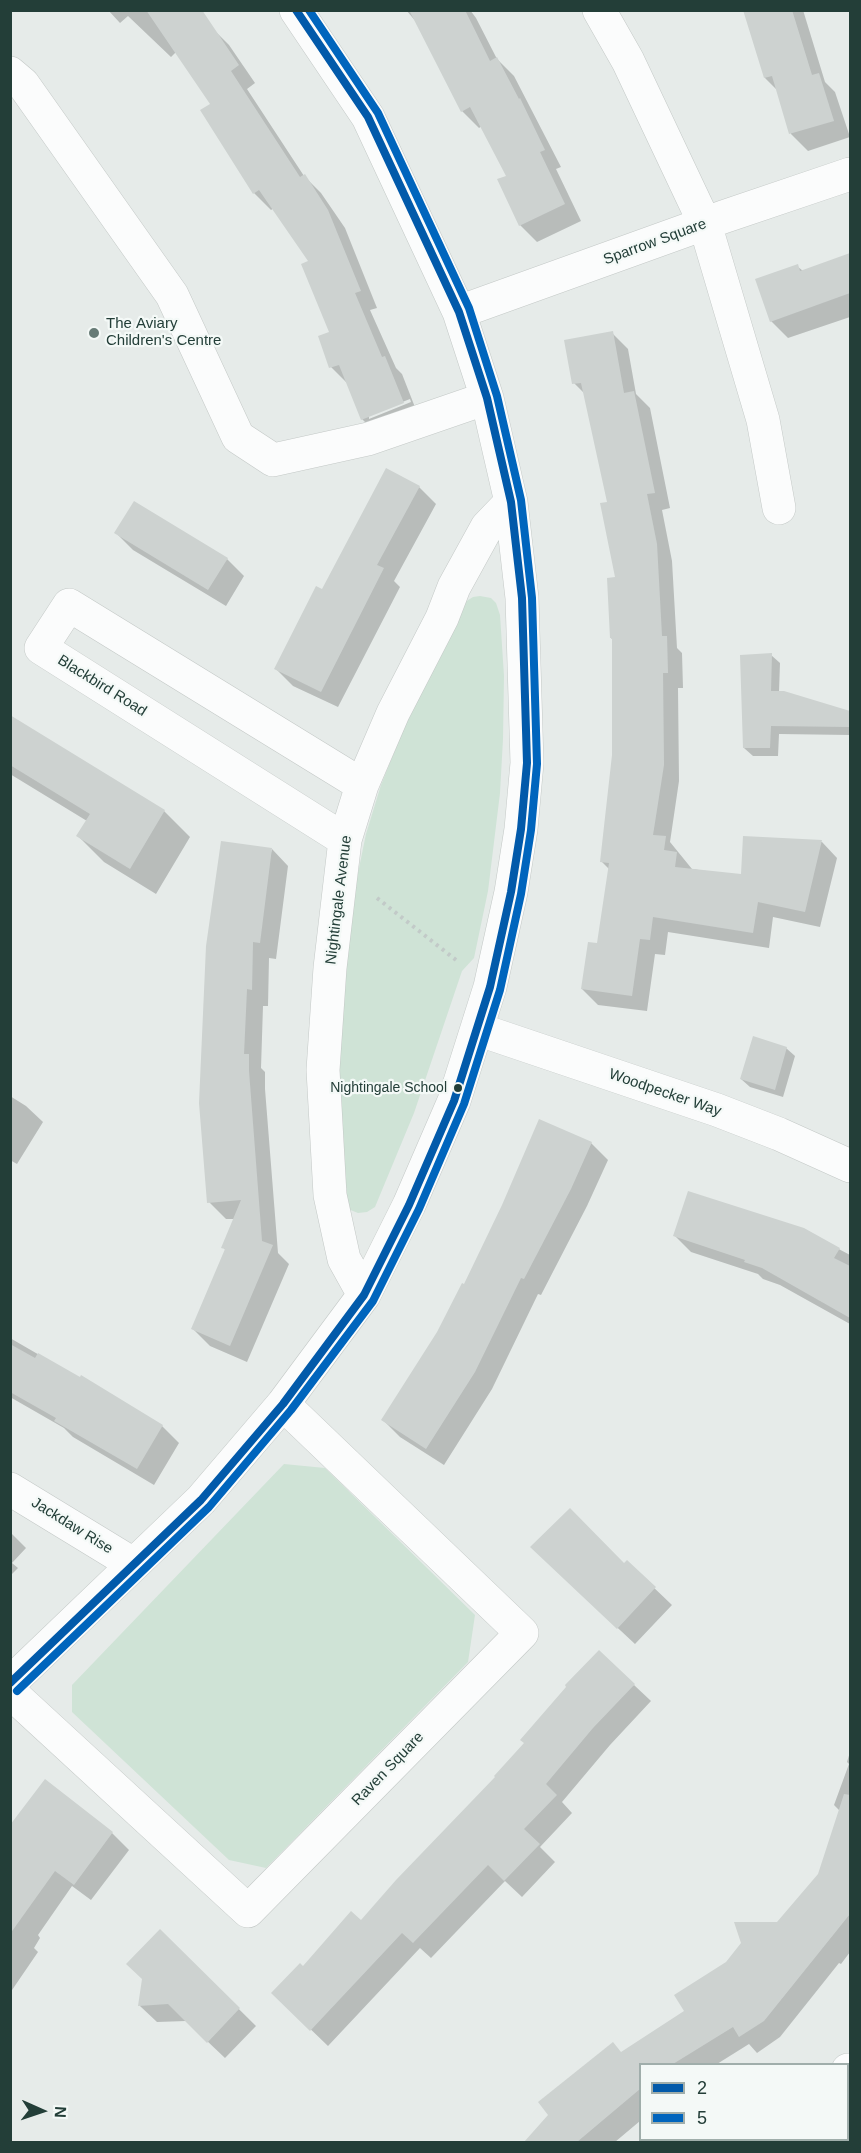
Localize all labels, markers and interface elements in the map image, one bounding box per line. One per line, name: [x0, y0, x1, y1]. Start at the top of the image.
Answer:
street label: Sparrow Square: [601, 215, 709, 269]
place label: The Aviary Children's Centre: [106, 315, 221, 350]
marker: The Aviary Children's Centre: [87, 326, 101, 340]
street label: Blackbird Road: [54, 651, 150, 721]
street label: Nightingale Avenue: [322, 834, 356, 966]
street label: Woodpecker Way: [606, 1065, 724, 1121]
place label: Nightingale School: [330, 1080, 447, 1096]
marker: Nightingale School: [452, 1082, 464, 1094]
street label: Jackdaw Rise: [28, 1494, 116, 1558]
street label: Raven Square: [348, 1728, 428, 1810]
legend: [639, 2063, 849, 2141]
text: 2: [697, 2078, 707, 2098]
north arrow: [12, 2081, 72, 2141]
text: N: [52, 2106, 69, 2118]
text: 5: [697, 2108, 707, 2128]

